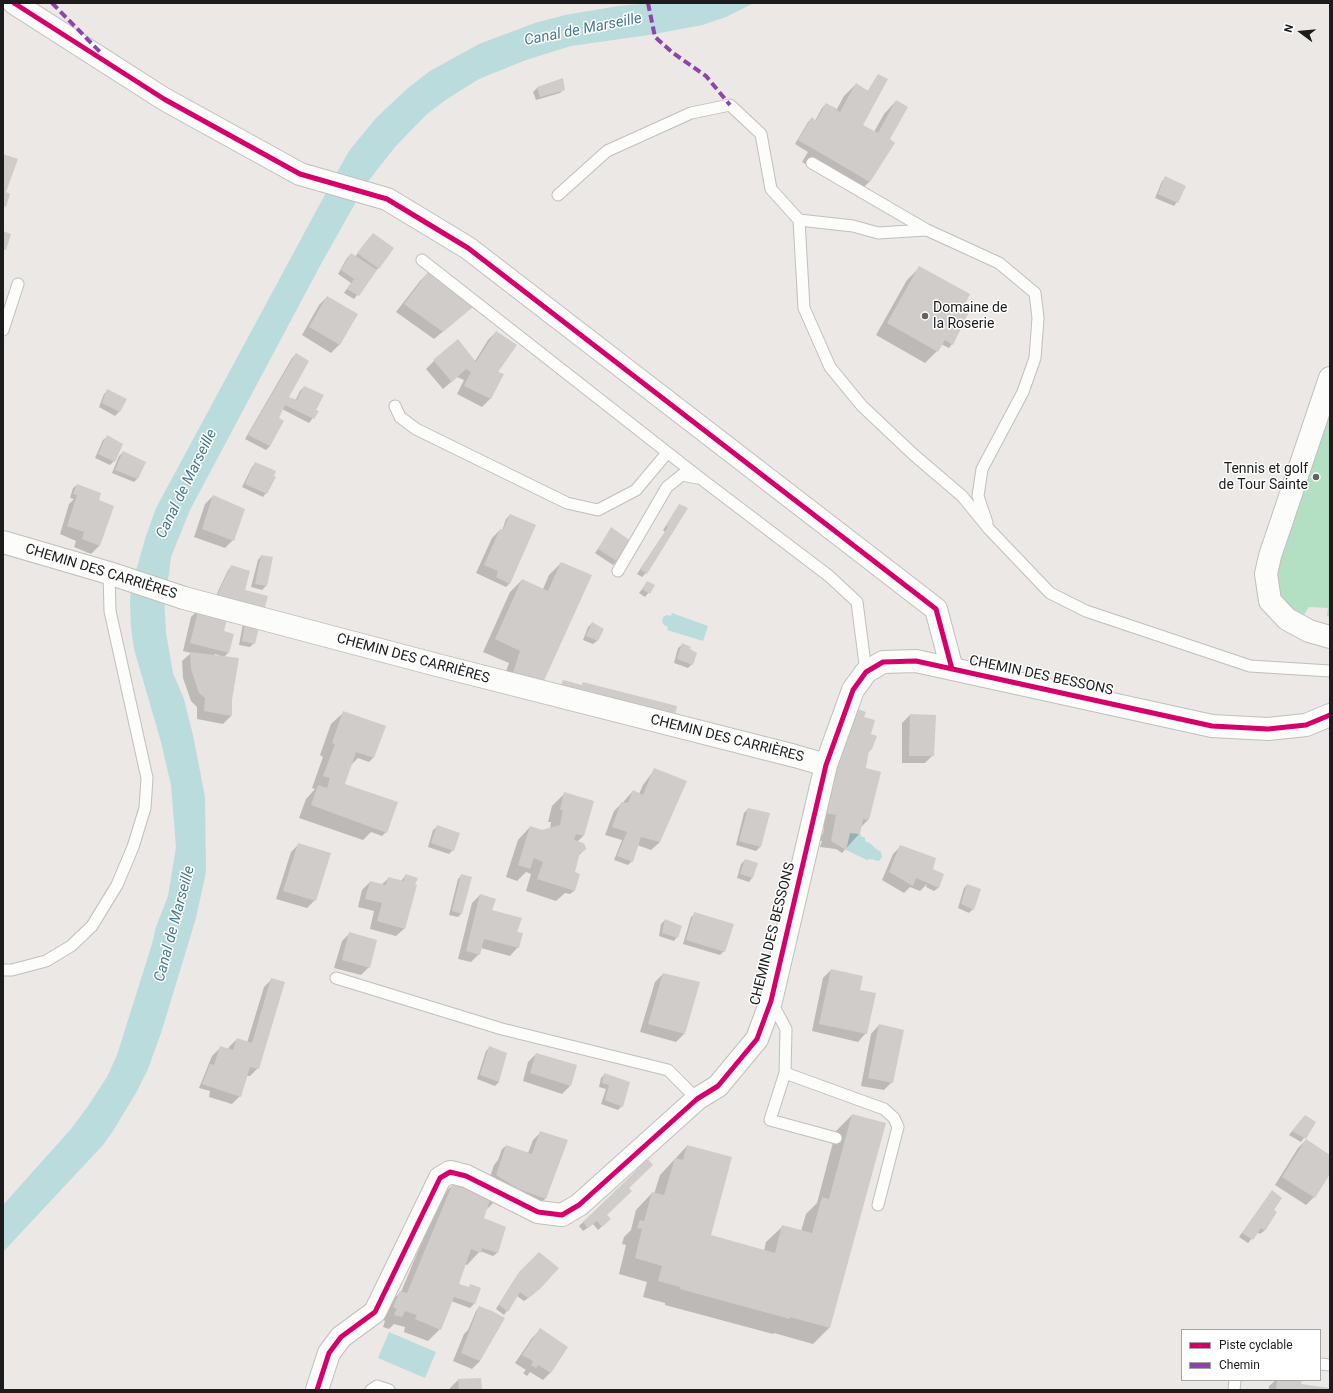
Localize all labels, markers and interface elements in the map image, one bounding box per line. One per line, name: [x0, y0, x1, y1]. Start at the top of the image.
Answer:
water label: Canal de Marseille: [523, 10, 643, 50]
north arrow: [1281, 12, 1321, 52]
text: N: [1282, 23, 1296, 34]
place label: Domaine de la Roserie: [933, 300, 1007, 332]
marker: Domaine de la Roserie: [920, 311, 930, 321]
water label: Canal de Marseille: [153, 426, 221, 542]
place label: Tennis et golf de Tour Sainte: [1219, 461, 1308, 494]
marker: Tennis et golf de Tour Sainte: [1311, 472, 1321, 482]
street label: CHEMIN DES CARRIÈRES: [23, 541, 179, 603]
street label: CHEMIN DES CARRIÈRES: [335, 630, 491, 688]
street label: CHEMIN DES BESSONS: [968, 653, 1114, 699]
street label: CHEMIN DES CARRIÈRES: [648, 712, 806, 766]
street label: CHEMIN DES BESSONS: [747, 861, 799, 1007]
water label: Canal de Marseille: [151, 864, 199, 984]
legend: [1181, 1329, 1321, 1381]
text: Piste cyclable: [1219, 1338, 1293, 1352]
text: Chemin: [1219, 1358, 1260, 1372]

